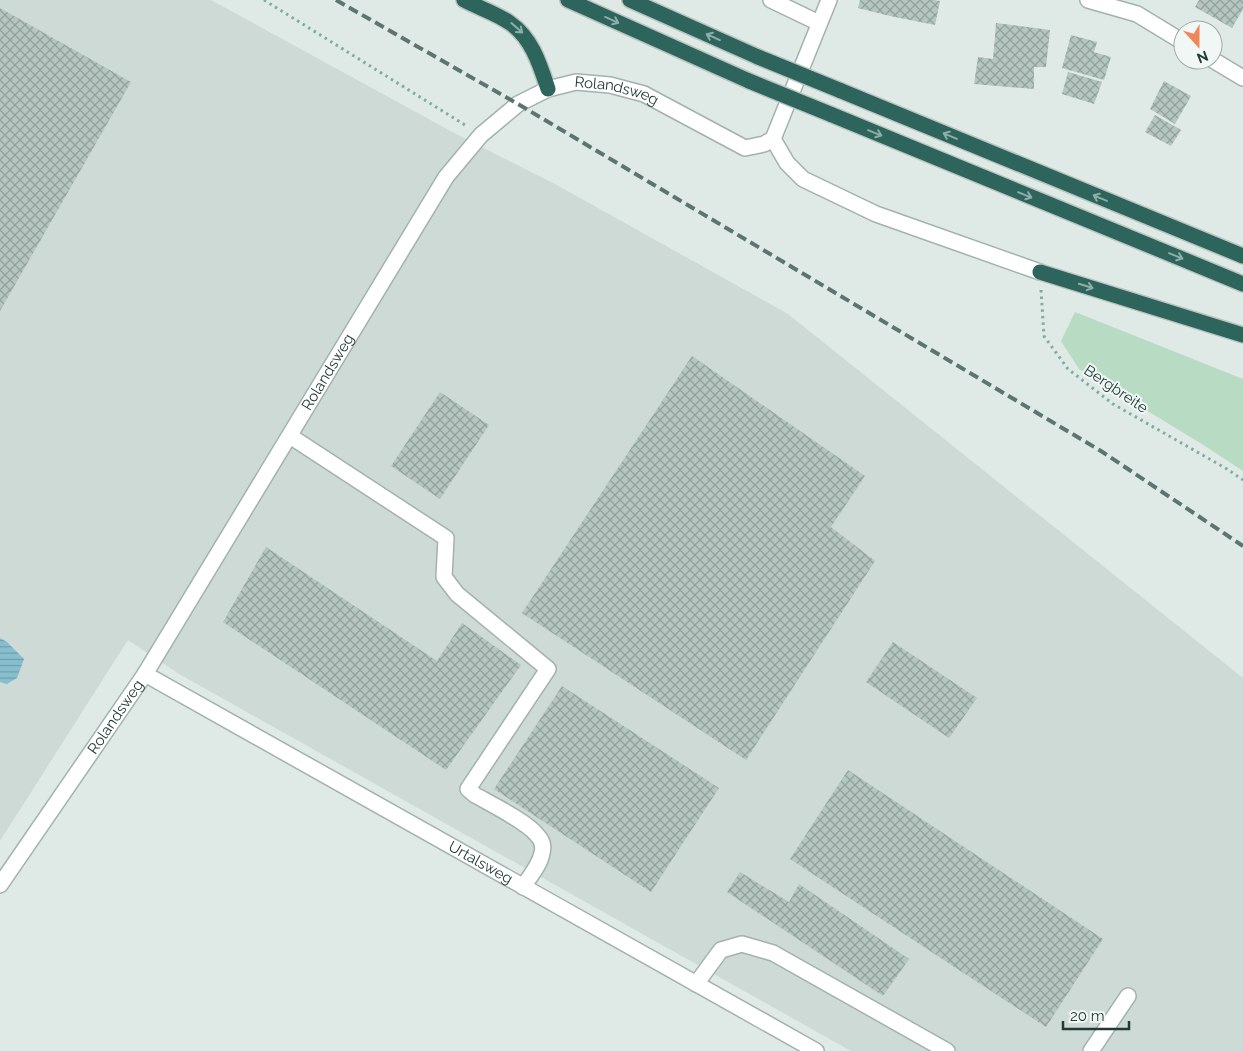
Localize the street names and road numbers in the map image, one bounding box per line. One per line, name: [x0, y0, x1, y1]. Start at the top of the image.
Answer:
street label: Rolandsweg: [574, 73, 662, 109]
street label: Rolandsweg: [298, 331, 358, 414]
street label: Bergbreite: [1081, 361, 1152, 417]
street label: Rolandsweg: [84, 676, 147, 757]
street label: Urtalsweg: [445, 837, 516, 888]

